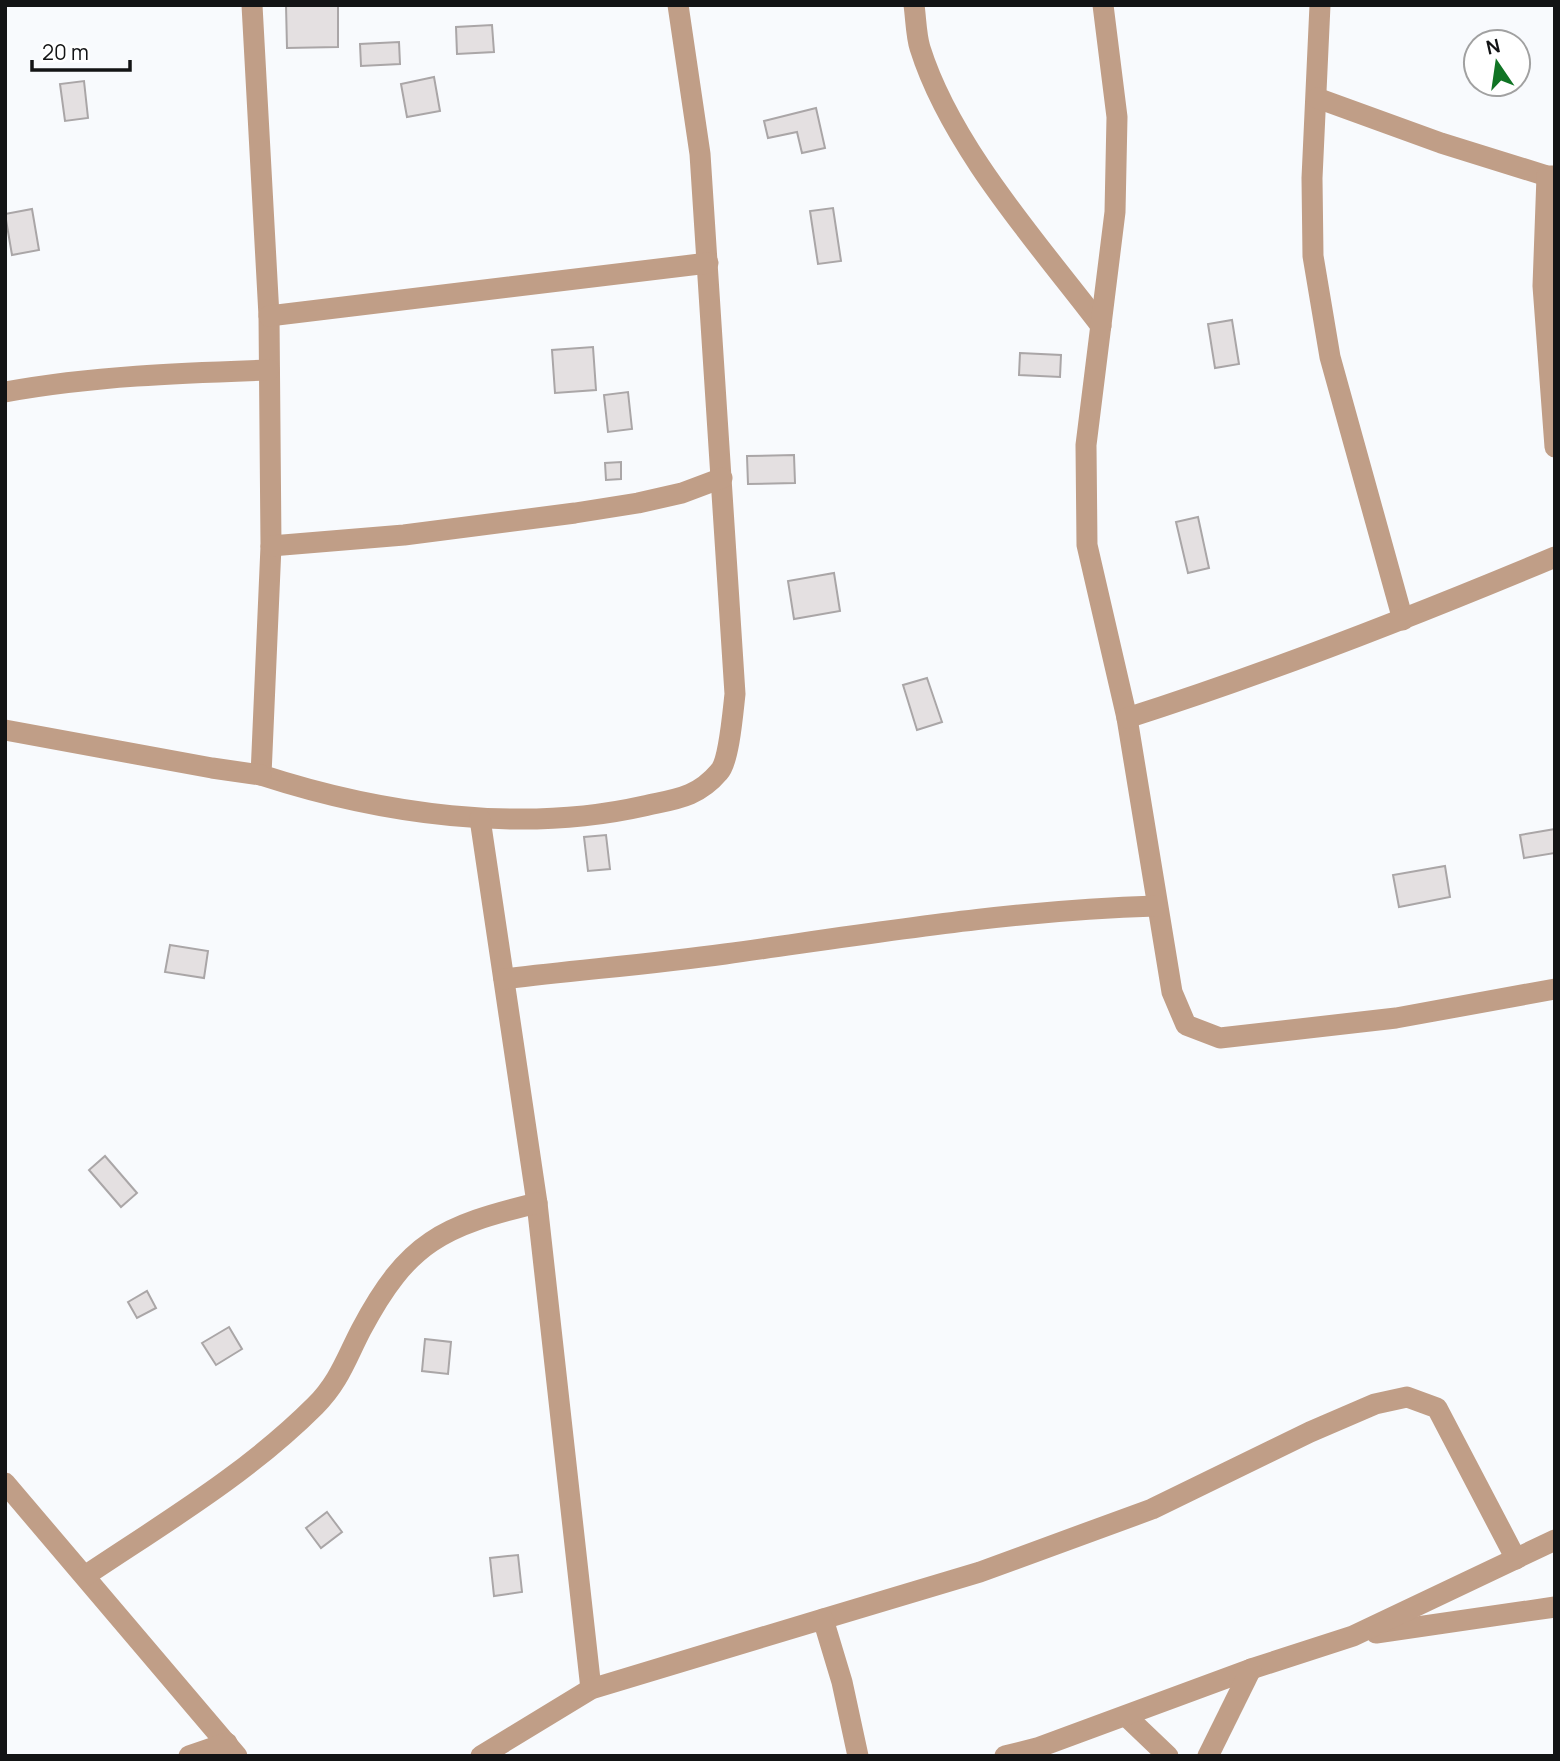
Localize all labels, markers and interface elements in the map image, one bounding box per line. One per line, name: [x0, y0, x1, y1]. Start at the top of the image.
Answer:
scale bar: [32, 28, 130, 72]
north arrow: [1462, 28, 1532, 98]
text: N: [1484, 32, 1503, 61]
text: 20 m: [42, 38, 89, 66]

